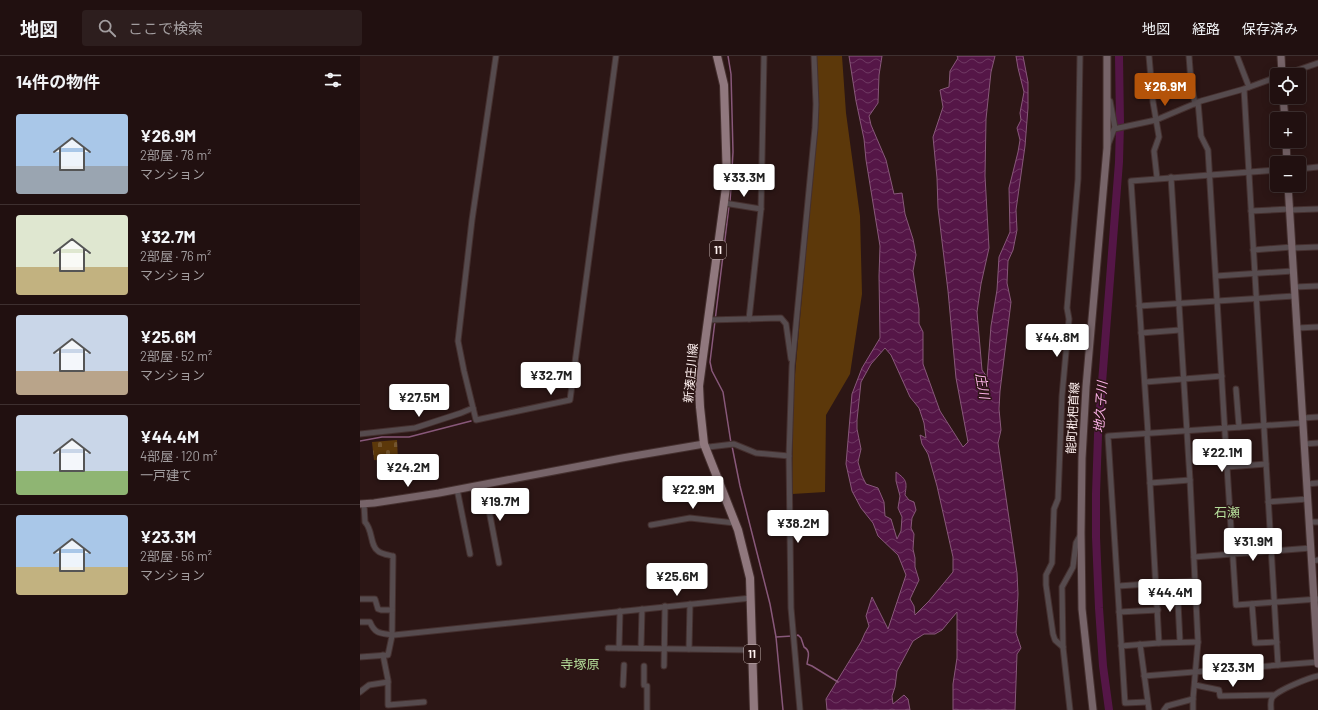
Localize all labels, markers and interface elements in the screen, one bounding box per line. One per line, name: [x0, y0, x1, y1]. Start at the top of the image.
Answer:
search box: [82, 10, 362, 46]
text: 地図: [20, 17, 58, 40]
icon: search: [96, 17, 118, 39]
text: ここで検索: [128, 19, 203, 37]
text: 地図: [1142, 20, 1170, 37]
text: 経路: [1192, 20, 1220, 37]
text: 保存済み: [1242, 20, 1298, 37]
map controls: [1270, 68, 1306, 192]
button: locate: [1270, 68, 1306, 104]
icon: filters: [322, 69, 344, 91]
text: 14件の物件: [16, 71, 100, 91]
pin: ¥26.9M: [1132, 73, 1198, 107]
text: ¥26.9M: [1144, 78, 1186, 94]
button: +: [1270, 112, 1306, 148]
text: ¥26.9M: [140, 125, 196, 145]
icon: home: [48, 130, 96, 178]
text: 2部屋 · 78 m²: [140, 147, 211, 163]
button: −: [1270, 156, 1306, 192]
pin: ¥33.3M: [711, 164, 777, 198]
text: マンション: [140, 166, 205, 182]
text: ¥33.3M: [723, 169, 765, 185]
text: ¥32.7M: [140, 226, 196, 246]
icon: home: [48, 231, 96, 279]
road number: 11: [710, 241, 726, 259]
text: 2部屋 · 76 m²: [140, 248, 211, 264]
text: マンション: [140, 267, 205, 283]
pin: ¥44.8M: [1024, 324, 1090, 358]
text: ¥25.6M: [140, 326, 196, 346]
text: ¥44.8M: [1035, 329, 1079, 345]
icon: home: [48, 331, 96, 379]
street label: 新湊庄川線: [680, 342, 700, 403]
text: 2部屋 · 52 m²: [140, 348, 212, 364]
pin: ¥32.7M: [518, 362, 584, 396]
text: マンション: [140, 367, 205, 383]
text: ¥32.7M: [530, 367, 572, 383]
water label: 庄川: [973, 372, 993, 402]
water label: 地久子川: [1090, 379, 1110, 434]
street label: 能町枇杷首線: [1063, 382, 1081, 454]
pin: ¥27.5M: [386, 384, 452, 418]
text: ¥27.5M: [398, 389, 440, 405]
text: ¥44.4M: [140, 426, 199, 446]
icon: home: [48, 431, 96, 479]
pin: ¥22.1M: [1189, 439, 1255, 473]
text: ¥22.1M: [1202, 444, 1242, 460]
text: 4部屋 · 120 m²: [140, 448, 218, 464]
pin: ¥24.2M: [375, 454, 441, 488]
text: ¥24.2M: [386, 459, 430, 475]
text: 一戸建て: [140, 467, 192, 483]
pin: ¥22.9M: [660, 476, 726, 510]
text: ¥22.9M: [671, 481, 715, 497]
pin: ¥19.7M: [467, 488, 533, 522]
text: ¥19.7M: [480, 493, 520, 509]
district label: 石瀬: [1214, 504, 1240, 520]
pin: ¥38.2M: [765, 510, 831, 544]
text: ¥38.2M: [776, 515, 820, 531]
text: ¥23.3M: [140, 526, 196, 546]
pin: ¥31.9M: [1220, 528, 1286, 562]
icon: home: [48, 531, 96, 579]
text: ¥31.9M: [1233, 533, 1273, 549]
text: 2部屋 · 56 m²: [140, 548, 212, 564]
pin: ¥25.6M: [644, 563, 710, 597]
text: マンション: [140, 567, 205, 583]
text: ¥25.6M: [656, 568, 699, 584]
pin: ¥44.4M: [1137, 579, 1203, 613]
text: ¥44.4M: [1147, 584, 1193, 600]
road number: 11: [744, 645, 760, 663]
pin: ¥23.3M: [1200, 654, 1266, 688]
district label: 寺塚原: [560, 656, 600, 672]
text: ¥23.3M: [1212, 659, 1254, 675]

